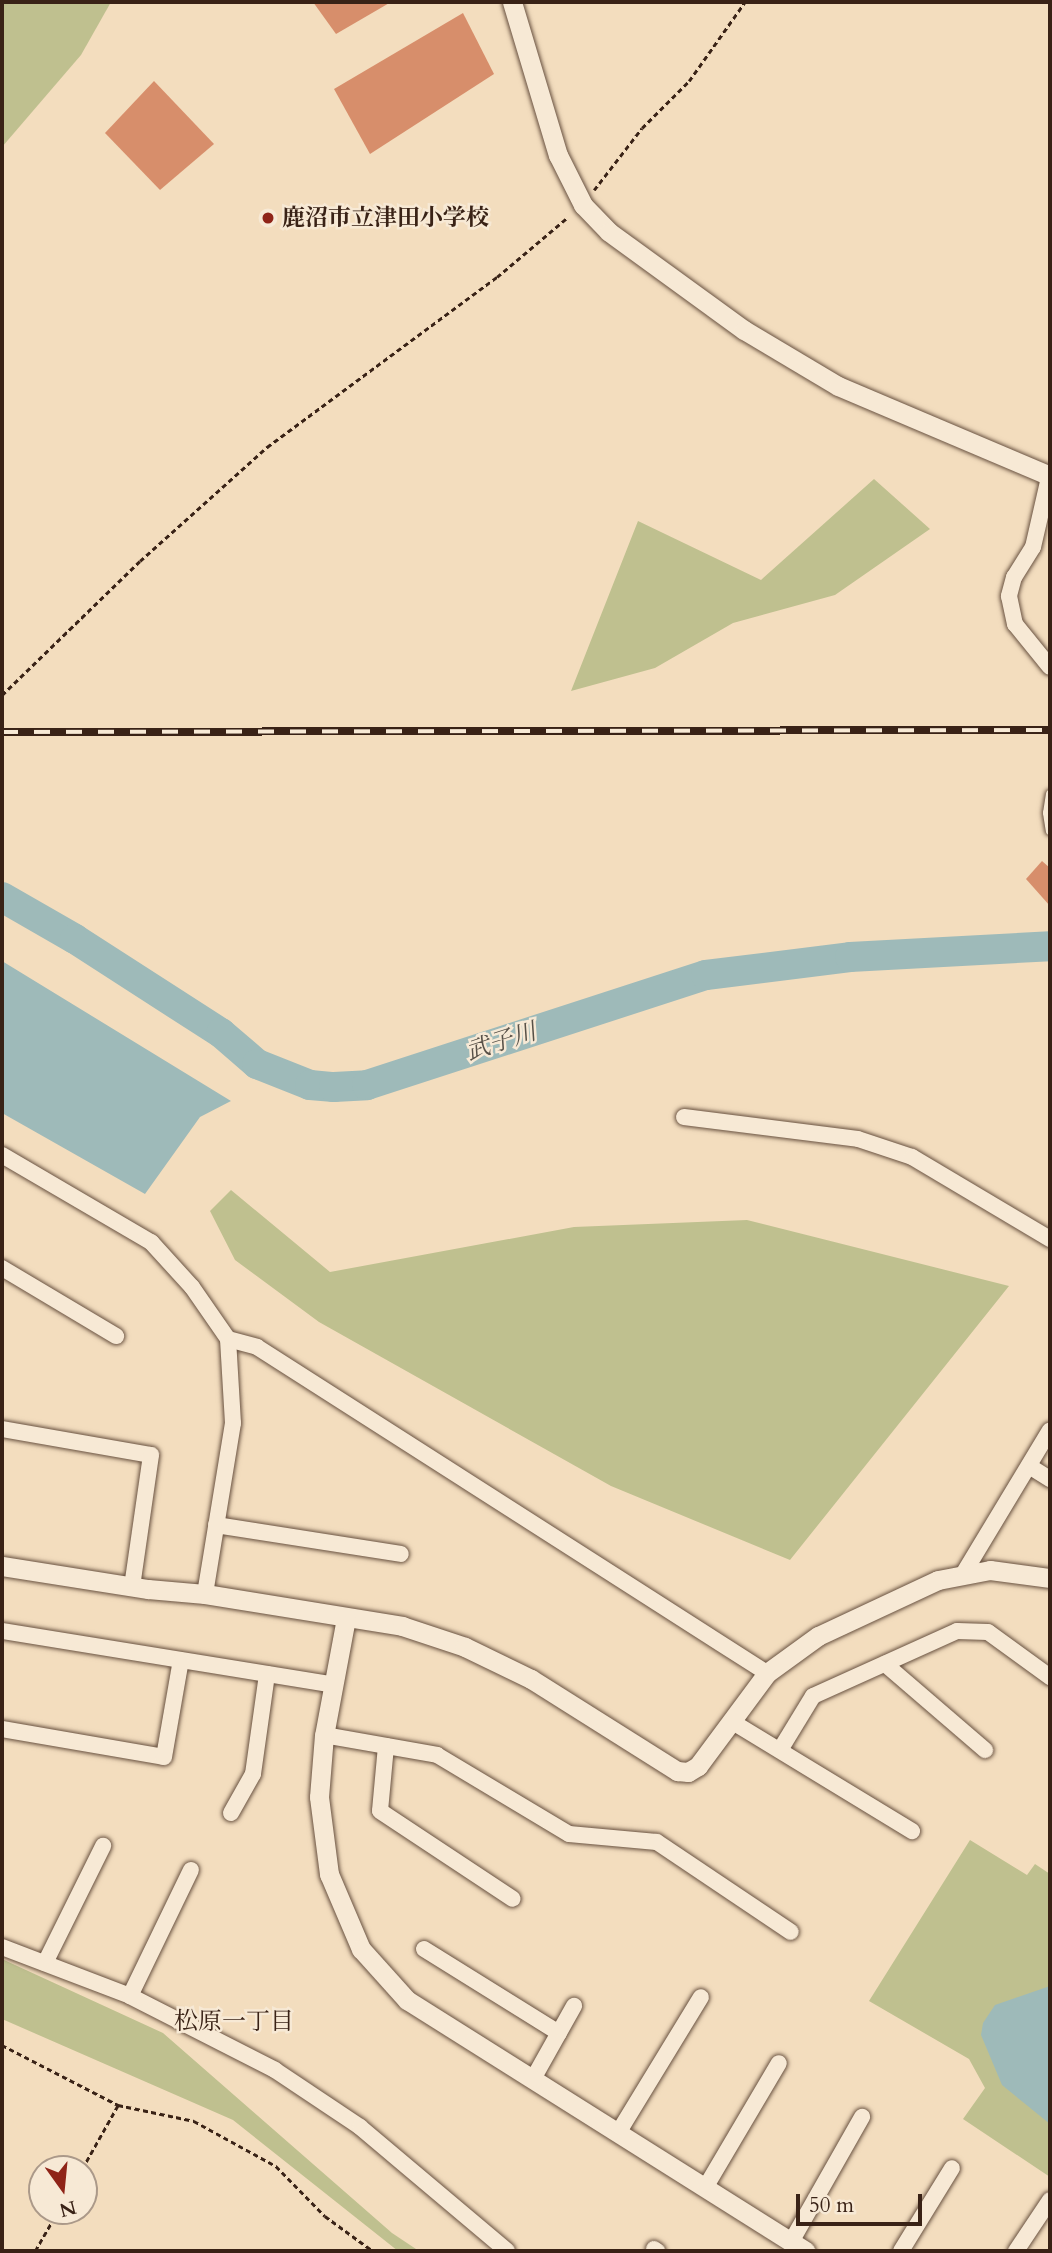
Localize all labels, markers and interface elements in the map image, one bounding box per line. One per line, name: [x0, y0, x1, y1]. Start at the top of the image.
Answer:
place label: 鹿沼市立津田小学校: [282, 204, 489, 232]
marker: 鹿沼市立津田小学校: [260, 210, 276, 226]
water label: 武子川: [462, 1017, 540, 1067]
district label: 松原一丁目: [174, 2008, 294, 2036]
north arrow: [28, 2155, 98, 2225]
scale bar: [800, 2180, 926, 2224]
text: 50 m: [809, 2191, 854, 2220]
text: N: [57, 2194, 79, 2223]

